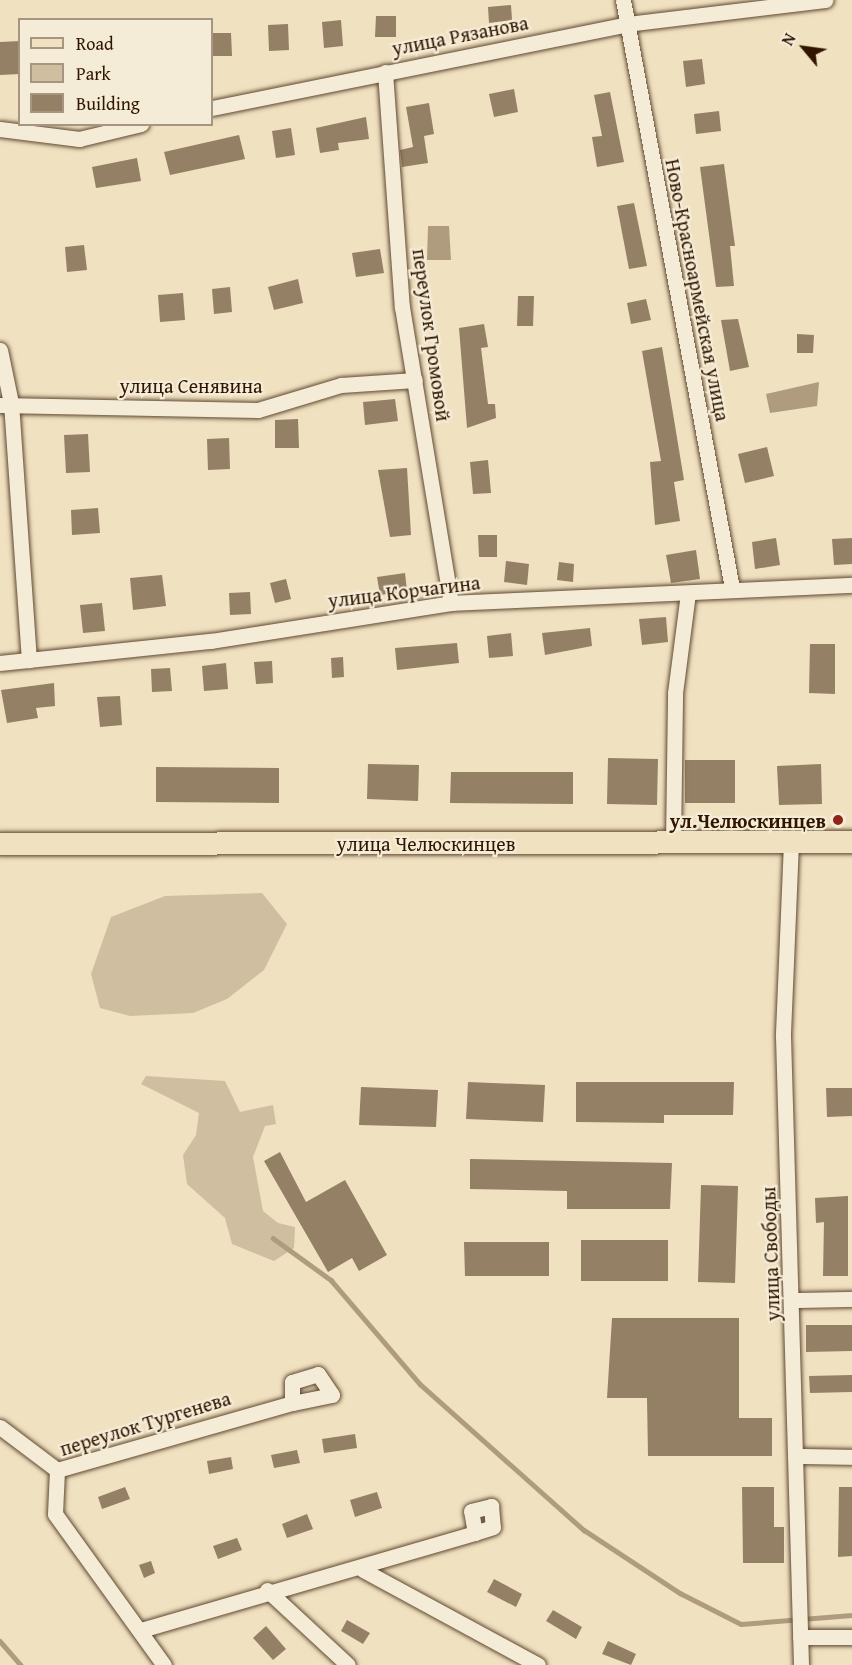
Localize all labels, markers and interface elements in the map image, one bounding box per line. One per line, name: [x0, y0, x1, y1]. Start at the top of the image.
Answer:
street label: улица Рязанова: [390, 10, 530, 60]
legend: [18, 18, 213, 126]
north arrow: [774, 18, 834, 78]
text: N: [775, 29, 801, 50]
text: Road: [76, 30, 114, 57]
text: Park: [76, 60, 111, 87]
text: Building: [76, 90, 140, 117]
street label: Ново-Красноармейская улица: [661, 157, 735, 423]
street label: переулок Громовой: [408, 247, 456, 423]
street label: улица Сенявина: [119, 373, 263, 397]
street label: улица Корчагина: [326, 570, 482, 612]
place label: ул.Челюскинцев: [669, 808, 826, 832]
marker: ул.Челюскинцев: [831, 813, 845, 827]
street label: улица Челюскинцев: [337, 831, 515, 855]
street label: улица Свободы: [756, 1186, 784, 1322]
street label: переулок Тургенева: [57, 1386, 233, 1460]

